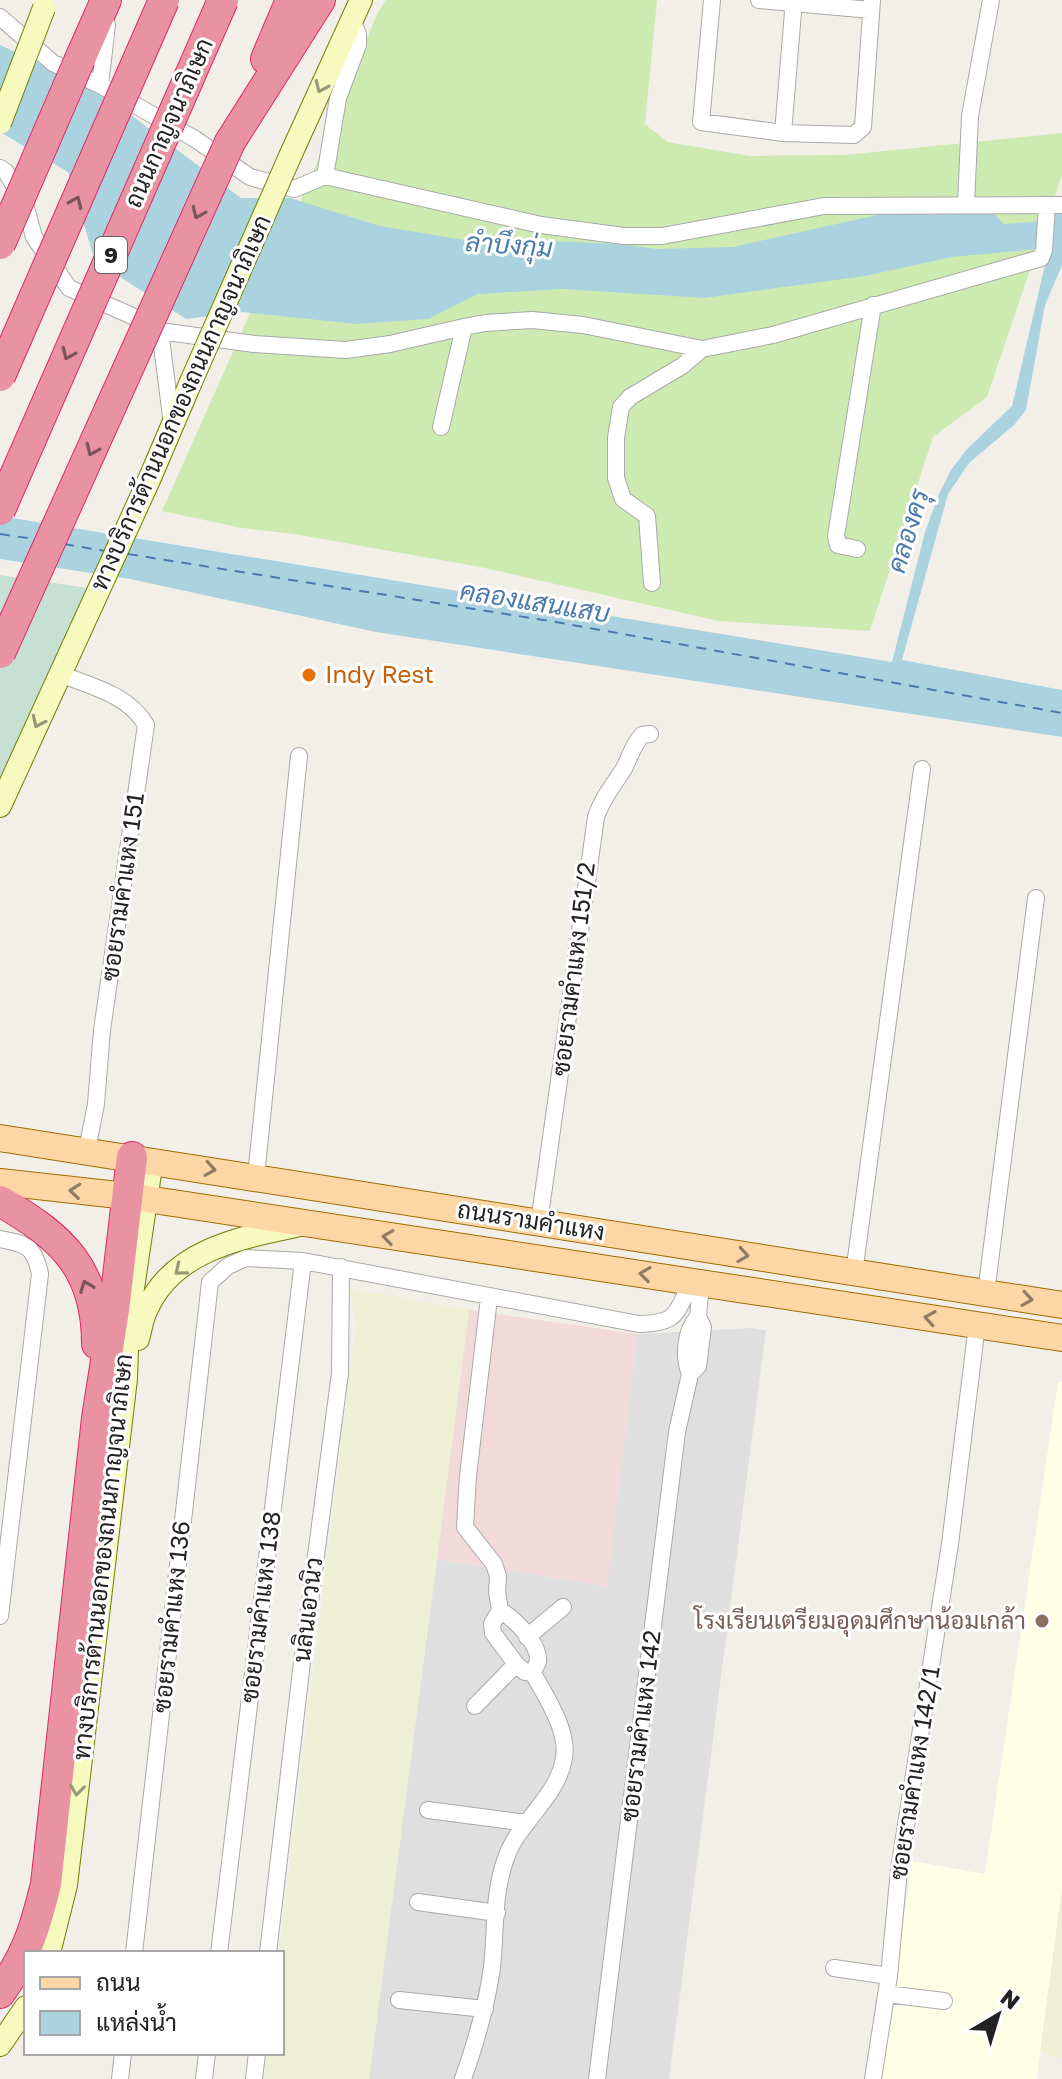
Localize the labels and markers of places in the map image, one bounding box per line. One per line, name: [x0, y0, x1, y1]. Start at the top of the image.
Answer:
place label: Indy Rest: [325, 659, 434, 688]
marker: Indy Rest: [300, 666, 318, 684]
place label: โรงเรียนเตรียมอุดมศึกษาน้อมเกล้า: [692, 1605, 1026, 1637]
marker: โรงเรียนเตรียมอุดมศึกษาน้อมเกล้า: [1033, 1612, 1051, 1630]

